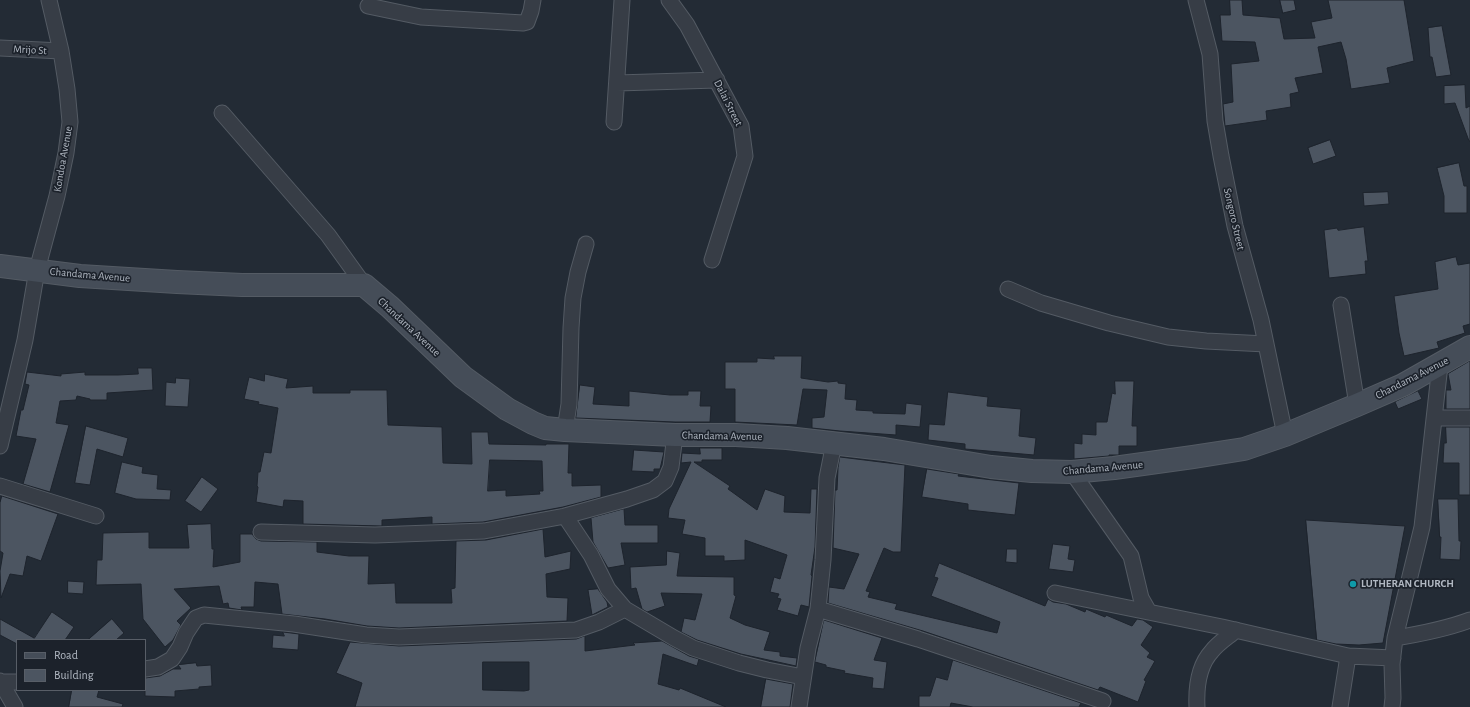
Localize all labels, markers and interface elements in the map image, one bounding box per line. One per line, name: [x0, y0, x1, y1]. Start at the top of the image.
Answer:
street label: Mrijo St: [13, 43, 47, 57]
street label: Dalai Street: [711, 78, 745, 128]
street label: Kondoa Avenue: [51, 125, 75, 193]
street label: Songoro Street: [1220, 187, 1248, 251]
street label: Chandama Avenue: [49, 265, 131, 285]
street label: Chandama Avenue: [375, 295, 443, 359]
street label: Chandama Avenue: [1373, 354, 1451, 402]
street label: Chandama Avenue: [682, 429, 762, 443]
street label: Chandama Avenue: [1062, 458, 1144, 478]
place label: LUTHERAN CHURCH: [1361, 577, 1454, 591]
marker: LUTHERAN CHURCH: [1348, 579, 1358, 589]
legend: [16, 639, 146, 691]
text: Road: [54, 649, 78, 661]
text: Building: [54, 669, 94, 681]

